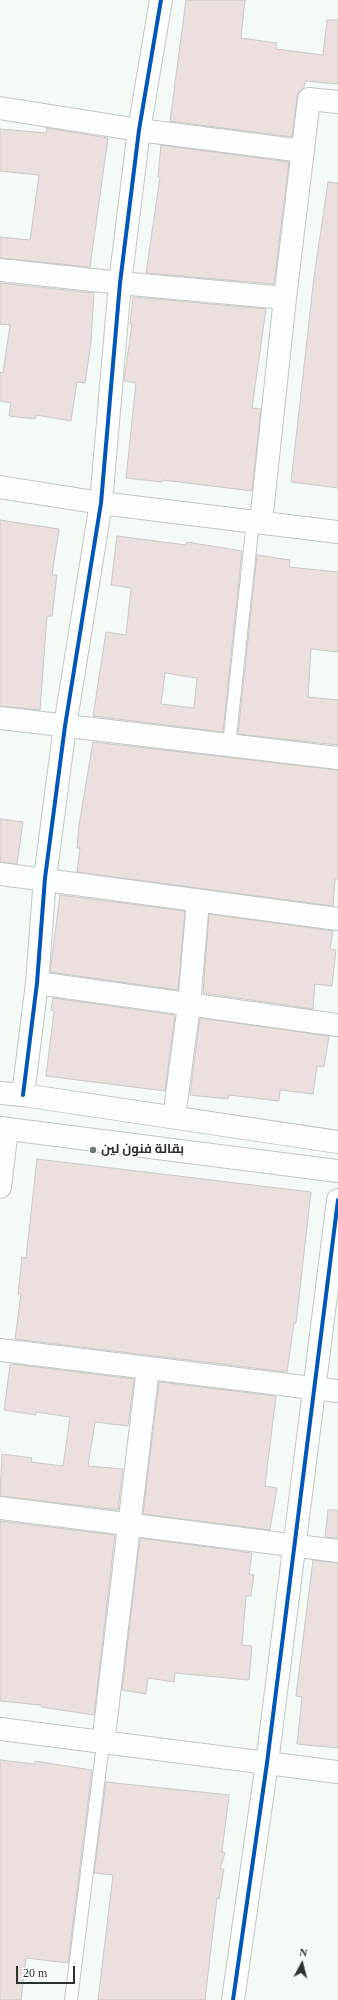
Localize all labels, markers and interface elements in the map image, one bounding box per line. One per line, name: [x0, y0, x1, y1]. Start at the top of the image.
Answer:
place label: بقالة فنون لين: [101, 1142, 184, 1158]
marker: بقالة فنون لين: [88, 1145, 98, 1155]
north arrow: [282, 1944, 322, 1984]
text: N: [299, 1946, 308, 1959]
scale bar: [18, 1958, 77, 1984]
text: 20 m: [23, 1966, 47, 1980]

